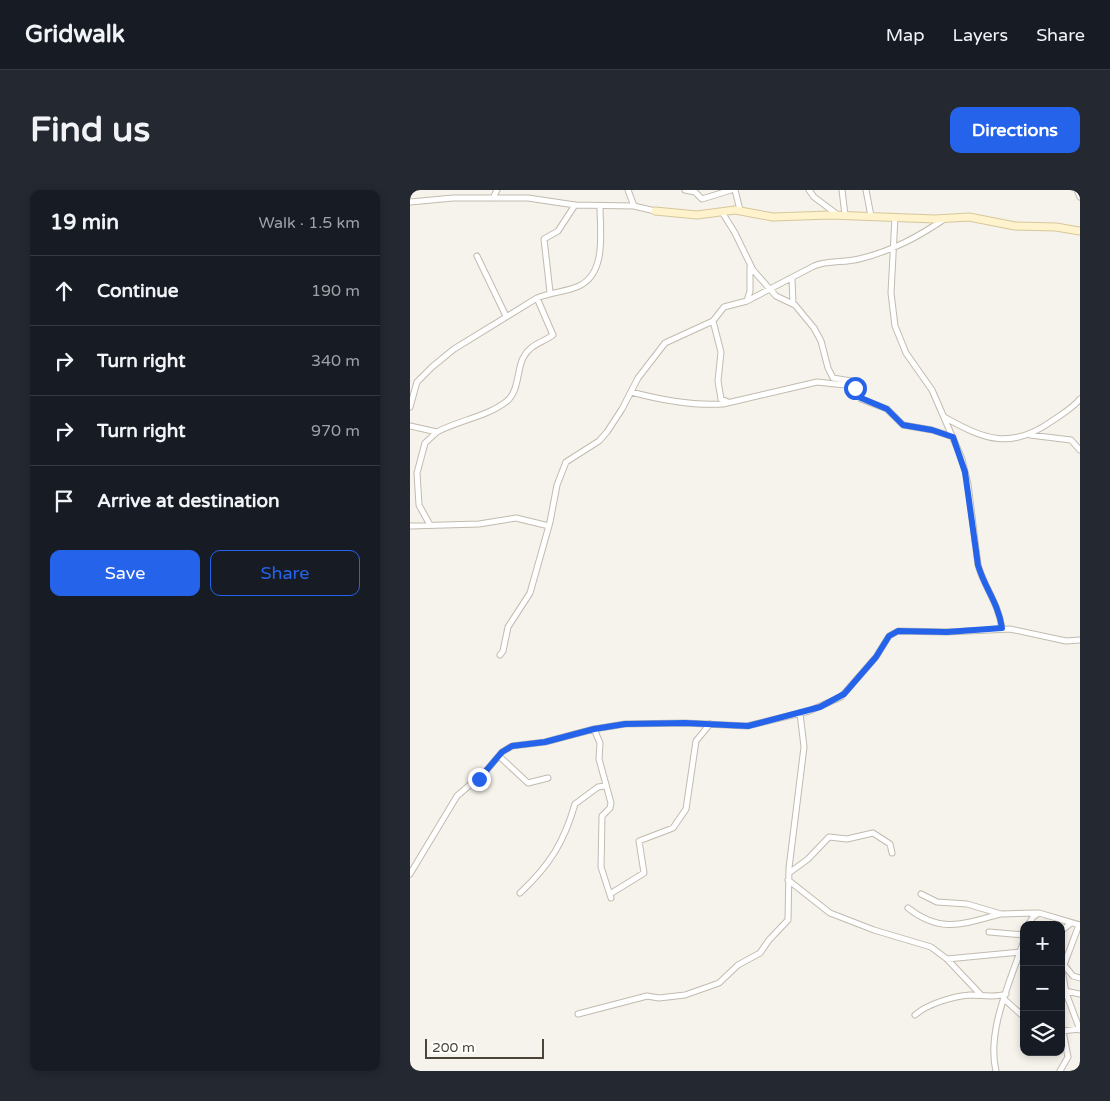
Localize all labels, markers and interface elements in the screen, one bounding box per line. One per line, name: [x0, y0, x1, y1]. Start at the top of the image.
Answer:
text: Gridwalk: [25, 20, 125, 49]
text: Map: [886, 24, 925, 46]
text: Layers: [953, 24, 1008, 46]
text: Share: [1036, 24, 1085, 46]
button: Directions: [950, 107, 1080, 153]
text: Find us: [30, 109, 150, 151]
text: 19 min: [50, 210, 119, 235]
text: Walk · 1.5 km: [258, 213, 360, 233]
icon: ahead: [50, 277, 78, 305]
text: Continue: [97, 280, 179, 302]
text: 190 m: [311, 281, 360, 301]
icon: right: [50, 347, 78, 375]
text: Turn right: [97, 350, 185, 372]
text: 340 m: [311, 351, 360, 371]
route start: [844, 377, 867, 400]
icon: right: [50, 417, 78, 445]
text: Turn right: [97, 420, 185, 442]
text: 970 m: [311, 421, 360, 441]
icon: arrive: [50, 487, 78, 515]
text: Arrive at destination: [97, 490, 280, 512]
button: Save: [50, 550, 200, 596]
button: Share: [210, 550, 360, 596]
route end: [468, 768, 491, 791]
map controls: [1020, 921, 1065, 1056]
button: +: [1020, 921, 1065, 966]
button: −: [1020, 966, 1065, 1011]
button: layers: [1020, 1011, 1065, 1056]
scale bar: [425, 1036, 544, 1059]
text: 200 m: [432, 1039, 475, 1056]

